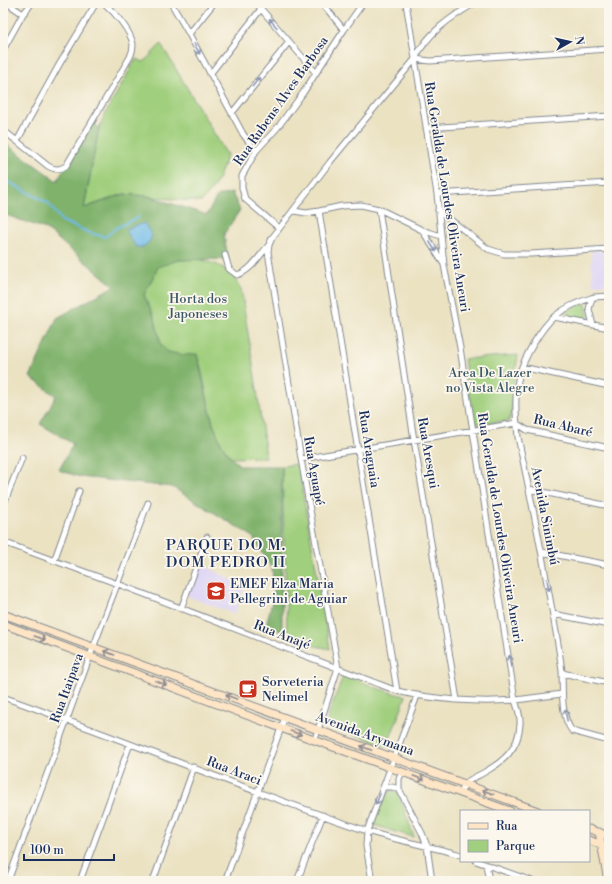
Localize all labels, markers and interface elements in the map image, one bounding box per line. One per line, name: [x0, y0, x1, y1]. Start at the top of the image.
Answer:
one-way arrow: [268, 17, 277, 28]
north arrow: [550, 22, 590, 62]
street label: Rua Rubens Alves Barbosa: [230, 33, 332, 169]
text: N: [571, 35, 586, 46]
one-way arrow: [194, 43, 201, 55]
one-way arrow: [251, 77, 260, 88]
street label: Rua Geralda de Lourdes Oliveira Aneuri: [421, 81, 473, 313]
one-way arrow: [429, 241, 437, 253]
park label: Horta dos Japoneses: [167, 291, 228, 322]
park label: Area De Lazer no Vista Alegre: [446, 365, 535, 396]
street label: Rua Araguaia: [355, 409, 383, 489]
street label: Rua Abaré: [532, 411, 595, 441]
street label: Rua Geralda de Lourdes Oliveira Aneuri: [474, 412, 526, 644]
street label: Rua Aresqui: [414, 416, 442, 490]
street label: Rua Aguapé: [300, 435, 328, 507]
street label: Avenida Sinimbú: [527, 465, 562, 567]
district label: PARQUE DO M. DOM PEDRO II: [166, 536, 286, 572]
place label: EMEF Elza Maria Pellegrini de Aguiar: [230, 576, 348, 607]
one-way arrow: [544, 578, 552, 591]
school or university icon: EMEF Elza Maria Pellegrini de Aguiar: [205, 580, 227, 602]
street label: Rua Anajé: [251, 617, 313, 653]
one-way arrow: [33, 634, 45, 642]
one-way arrow: [104, 648, 116, 656]
street label: Rua Itaipava: [47, 650, 87, 725]
one-way arrow: [506, 655, 514, 668]
place label: Sorveteria Nelimel: [262, 674, 324, 705]
cafe icon: Sorveteria Nelimel: [237, 678, 259, 700]
one-way arrow: [155, 680, 168, 687]
one-way arrow: [226, 693, 238, 701]
street label: Avenida Arymana: [313, 708, 417, 759]
one-way arrow: [562, 709, 570, 722]
one-way arrow: [290, 730, 303, 737]
one-way arrow: [361, 743, 373, 751]
street label: Rua Araci: [204, 753, 264, 789]
one-way arrow: [412, 774, 424, 782]
one-way arrow: [483, 788, 495, 796]
one-way arrow: [374, 793, 382, 805]
legend: [460, 810, 590, 862]
text: Rua: [496, 819, 518, 834]
scale bar: [24, 836, 114, 862]
text: Parque: [496, 839, 535, 854]
text: 100 m: [30, 843, 64, 858]

